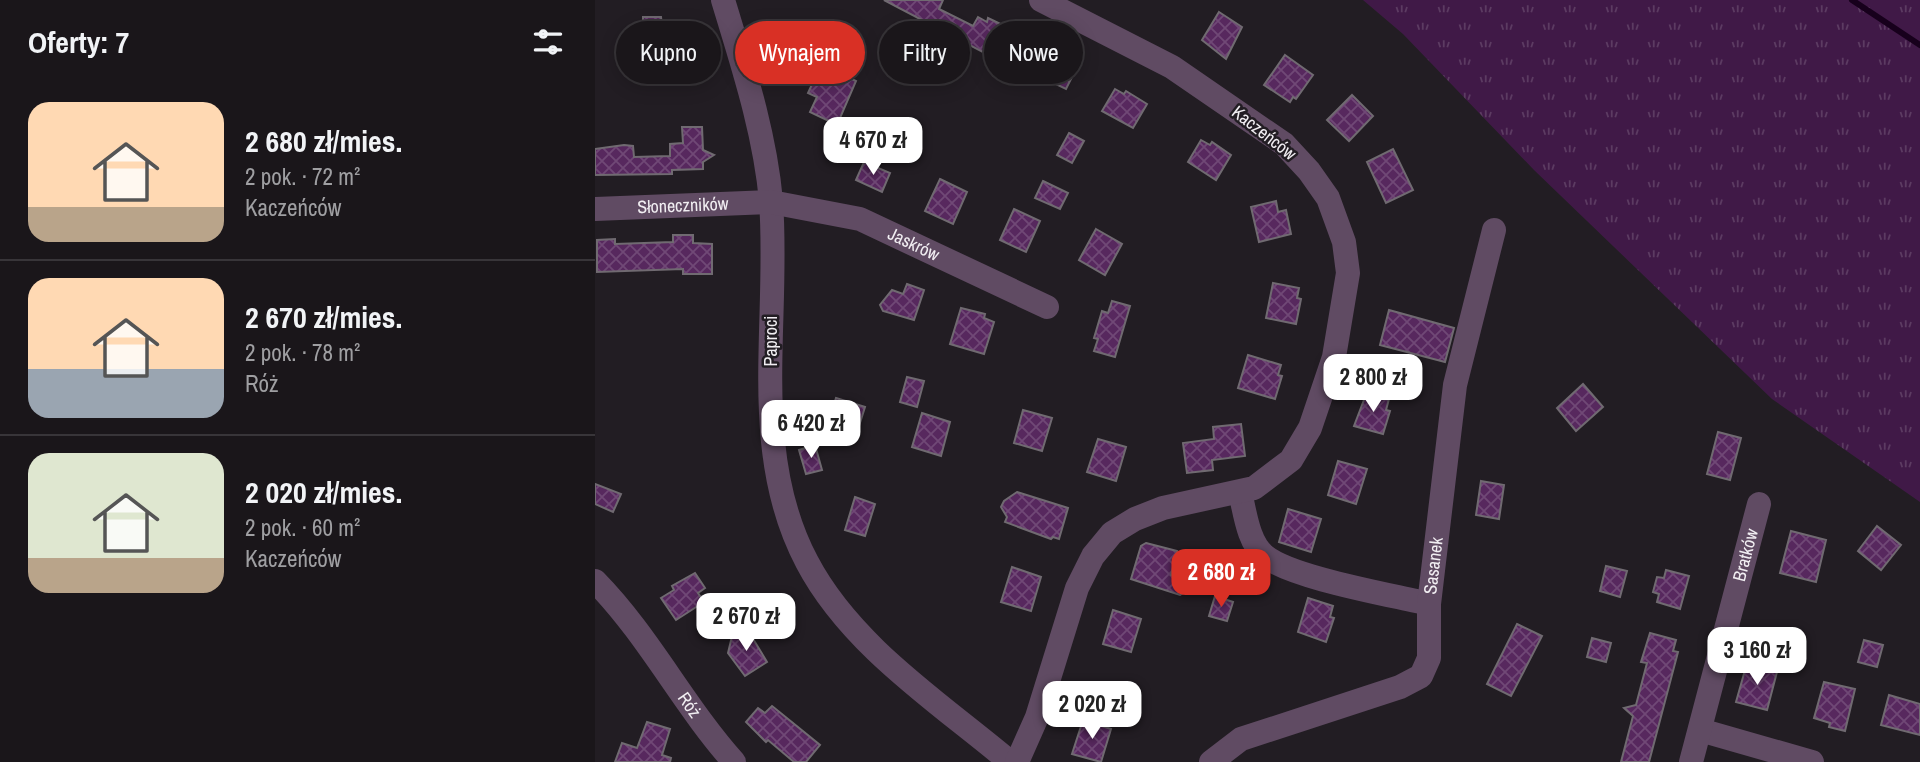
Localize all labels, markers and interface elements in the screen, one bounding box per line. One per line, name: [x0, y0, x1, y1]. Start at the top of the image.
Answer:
chip: Kupno: [616, 21, 721, 84]
chip: Wynajem: [735, 21, 865, 84]
chip: Filtry: [879, 21, 970, 84]
chip: Nowe: [984, 21, 1083, 84]
text: Oferty: 7: [28, 22, 129, 62]
icon: filters: [529, 23, 567, 61]
street label: Kaczeńców: [1227, 100, 1302, 166]
pin: 4 670 zł: [801, 118, 945, 177]
text: 2 680 zł/mies.: [245, 121, 402, 161]
text: 4 670 zł: [839, 124, 907, 155]
icon: home: [84, 130, 168, 214]
text: 2 pok. · 72 m²: [245, 161, 360, 192]
street label: Słoneczników: [637, 191, 729, 219]
text: Kaczeńców: [245, 192, 341, 223]
street label: Jaskrów: [884, 221, 944, 267]
text: 2 670 zł/mies.: [245, 297, 402, 337]
icon: home: [84, 306, 168, 390]
street label: Paproci: [758, 316, 783, 366]
text: 2 pok. · 78 m²: [245, 337, 360, 368]
pin: 2 800 zł: [1301, 354, 1445, 414]
text: 2 800 zł: [1339, 361, 1407, 392]
text: Róż: [245, 368, 279, 399]
pin: 6 420 zł: [739, 400, 883, 460]
text: 6 420 zł: [777, 407, 845, 438]
text: 2 020 zł/mies.: [245, 472, 402, 512]
icon: home: [84, 481, 168, 565]
text: 2 pok. · 60 m²: [245, 512, 360, 543]
street label: Bratków: [1726, 526, 1764, 584]
street label: Sasanek: [1417, 535, 1449, 596]
text: Kaczeńców: [245, 543, 341, 574]
pin: 2 680 zł: [1149, 550, 1293, 609]
text: 2 680 zł: [1187, 556, 1255, 587]
pin: 2 670 zł: [674, 594, 818, 653]
text: 2 670 zł: [712, 600, 780, 631]
pin: 3 160 zł: [1685, 628, 1829, 687]
text: 3 160 zł: [1723, 634, 1791, 665]
pin: 2 020 zł: [1020, 682, 1164, 741]
street label: Róż: [672, 687, 708, 723]
text: 2 020 zł: [1058, 688, 1126, 719]

